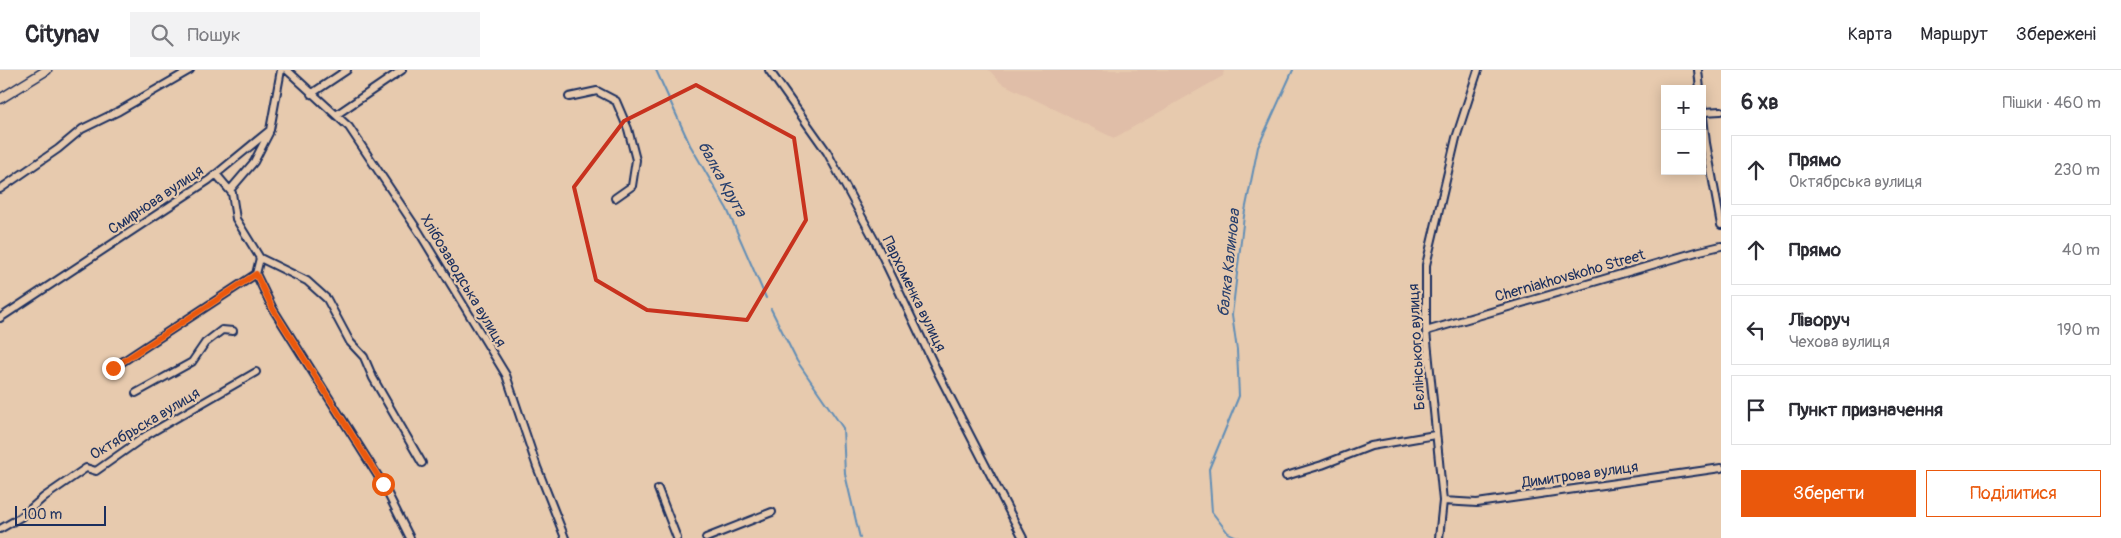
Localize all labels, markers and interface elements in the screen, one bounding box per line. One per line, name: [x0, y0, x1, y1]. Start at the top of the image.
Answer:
search box: [130, 12, 480, 57]
text: Citynav: [25, 20, 100, 49]
icon: search: [148, 21, 176, 49]
text: Пошук: [188, 23, 241, 47]
text: Карта: [1848, 23, 1892, 46]
text: Маршрут: [1920, 23, 1988, 46]
text: Збережені: [2016, 23, 2096, 46]
map controls: [1661, 85, 1706, 175]
button: +: [1661, 85, 1706, 130]
text: 6 хв: [1741, 89, 1779, 116]
text: Пішки · 460 m: [2003, 93, 2101, 113]
button: −: [1661, 130, 1706, 175]
water label: балка Крута: [693, 138, 752, 222]
text: Прямо: [1789, 148, 1841, 172]
icon: ahead: [1742, 156, 1770, 184]
text: 230 m: [2054, 160, 2100, 180]
street label: Смирнова вулиця: [105, 161, 207, 239]
text: Октябрська вулиця: [1789, 172, 1922, 192]
water label: балка Калинова: [1213, 207, 1245, 318]
street label: Хлібозаводська вулиця: [416, 211, 510, 351]
street label: Пархоменка вулиця: [878, 233, 950, 355]
icon: ahead: [1742, 236, 1770, 264]
text: Прямо: [1789, 238, 1841, 262]
text: 40 m: [2062, 240, 2100, 260]
street label: Cherniakhovskoho Street: [1493, 245, 1648, 307]
street label: Бєлінського вулиця: [1404, 283, 1430, 411]
text: Ліворуч: [1789, 308, 1850, 332]
icon: left: [1742, 316, 1770, 344]
text: 190 m: [2057, 320, 2100, 340]
text: Чехова вулиця: [1789, 332, 1890, 352]
route end: [102, 357, 125, 380]
street label: Октябрьска вулиця: [87, 384, 203, 464]
icon: arrive: [1742, 396, 1770, 424]
text: Пункт призначення: [1789, 398, 1943, 422]
street label: Димитрова вулиця: [1520, 457, 1639, 493]
button: Зберегти: [1741, 470, 1916, 517]
button: Поділитися: [1926, 470, 2101, 517]
route start: [372, 473, 395, 496]
scale bar: [15, 503, 106, 526]
text: 100 m: [22, 506, 62, 523]

